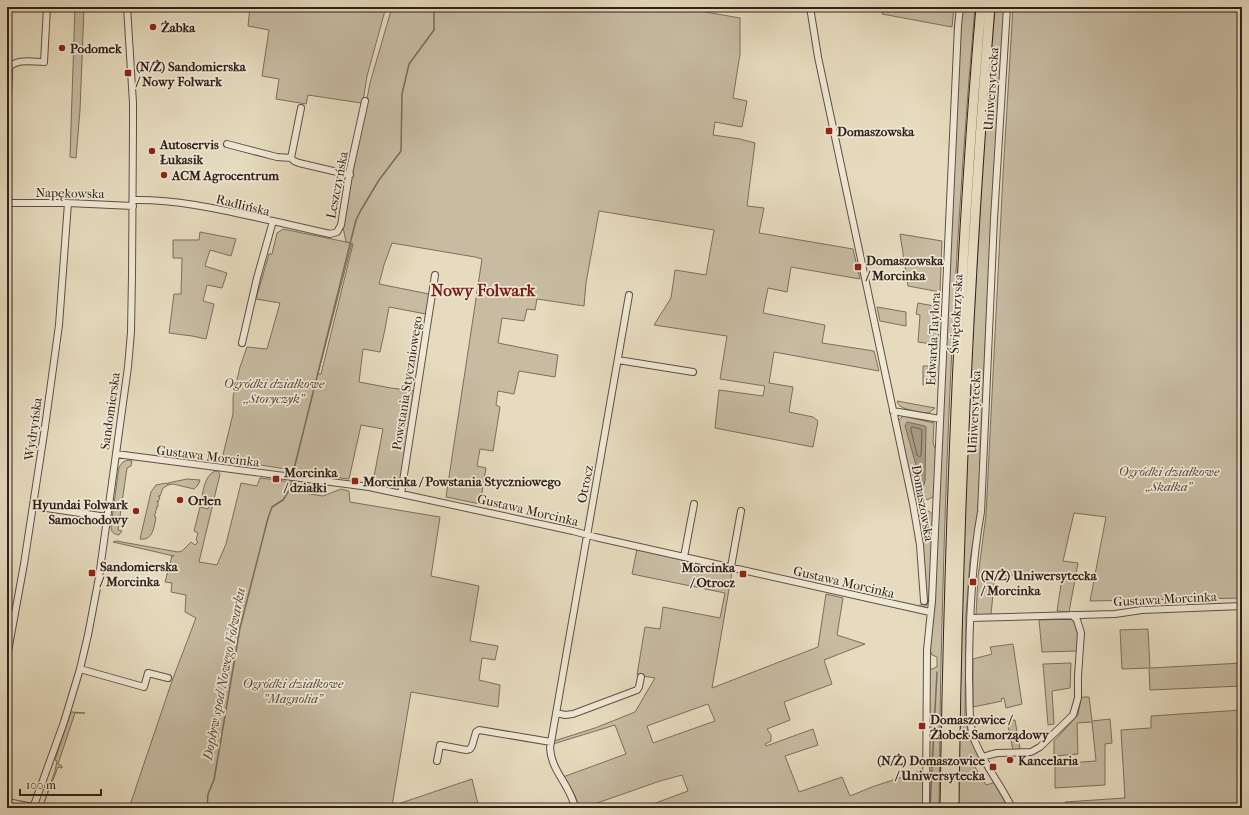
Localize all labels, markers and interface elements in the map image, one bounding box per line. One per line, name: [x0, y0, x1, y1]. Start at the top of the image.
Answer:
place label: Żabka: [161, 20, 196, 35]
marker: Żabka: [148, 22, 158, 32]
place label: Podomek: [70, 41, 123, 56]
marker: Podomek: [57, 43, 67, 53]
street label: Uniwersytecka: [981, 46, 1001, 131]
place label: (N/Ż) Sandomierska / Nowy Folwark: [135, 59, 247, 90]
marker: (N/Ż) Sandomierska / Nowy Folwark: [123, 68, 133, 78]
place label: Domaszowska: [837, 124, 915, 139]
marker: Domaszowska: [824, 126, 834, 136]
place label: Autoservis Łukasik: [159, 137, 219, 167]
marker: Autoservis Łukasik: [147, 146, 157, 156]
street label: Leszczyńska: [323, 149, 351, 220]
place label: ACM Agrocentrum: [171, 168, 279, 184]
marker: ACM Agrocentrum: [159, 170, 169, 180]
street label: Napękowska: [35, 185, 106, 201]
street label: Radlińska: [214, 191, 273, 219]
place label: Domaszowska / Morcinka: [865, 253, 944, 283]
marker: Domaszowska / Morcinka: [853, 262, 863, 272]
street label: Świętokrzyska: [946, 273, 966, 354]
district label: Nowy Folwark: [431, 280, 536, 301]
street label: Edwarda Taylora: [923, 291, 943, 386]
street label: Powstania Styczniowego: [389, 314, 425, 451]
street label: Uniwersytecka: [964, 369, 984, 454]
street label: Sandomierska: [97, 370, 123, 451]
park label: Ogródki działkowe ,,Storyczyk": [224, 376, 325, 406]
street label: Wydryńska: [21, 396, 45, 462]
street label: Gustawa Morcinka: [156, 442, 261, 470]
street label: Otrocz: [574, 463, 596, 504]
street label: Domaszowska: [909, 464, 937, 543]
park label: Ogródki działkowe „Skałka”: [1119, 464, 1220, 494]
place label: Morcinka / działki: [283, 465, 338, 495]
marker: Morcinka / działki: [271, 474, 281, 484]
place label: Morcinka / Powstania Styczniowego: [362, 474, 561, 490]
marker: Morcinka / Powstania Styczniowego: [350, 476, 360, 486]
street label: Gustawa Morcinka: [476, 491, 581, 529]
place label: Orlen: [188, 493, 222, 508]
marker: Orlen: [175, 495, 185, 505]
place label: Hyundai Folwark Samochodowy: [32, 497, 129, 528]
marker: Hyundai Folwark Samochodowy: [131, 506, 141, 516]
place label: Sandomierska / Morcinka: [99, 559, 179, 589]
place label: Morcinka / Otrocz: [680, 560, 736, 590]
street label: Gustawa Morcinka: [792, 563, 897, 601]
marker: Sandomierska / Morcinka: [87, 568, 97, 578]
place label: (N/Ż) Uniwersytecka / Morcinka: [980, 568, 1098, 598]
marker: Morcinka / Otrocz: [738, 569, 748, 579]
marker: (N/Ż) Uniwersytecka / Morcinka: [968, 577, 978, 587]
water label: Dopływ spod Nowego Folwarku: [199, 586, 249, 763]
street label: Gustawa Morcinka: [1113, 589, 1218, 609]
park label: Ogródki działkowe "Magnolia": [243, 676, 344, 706]
place label: Domaszowice / Żłobek Samorządowy: [930, 712, 1050, 743]
marker: Domaszowice / Żłobek Samorządowy: [917, 721, 927, 731]
place label: (N/Ż) Domaszowice / Uniwersytecka: [877, 753, 986, 784]
place label: Kancelaria: [1018, 753, 1079, 768]
marker: Kancelaria: [1005, 755, 1015, 765]
marker: (N/Ż) Domaszowice / Uniwersytecka: [988, 762, 998, 772]
scale bar: [20, 771, 101, 797]
text: 100 m: [26, 778, 56, 792]

